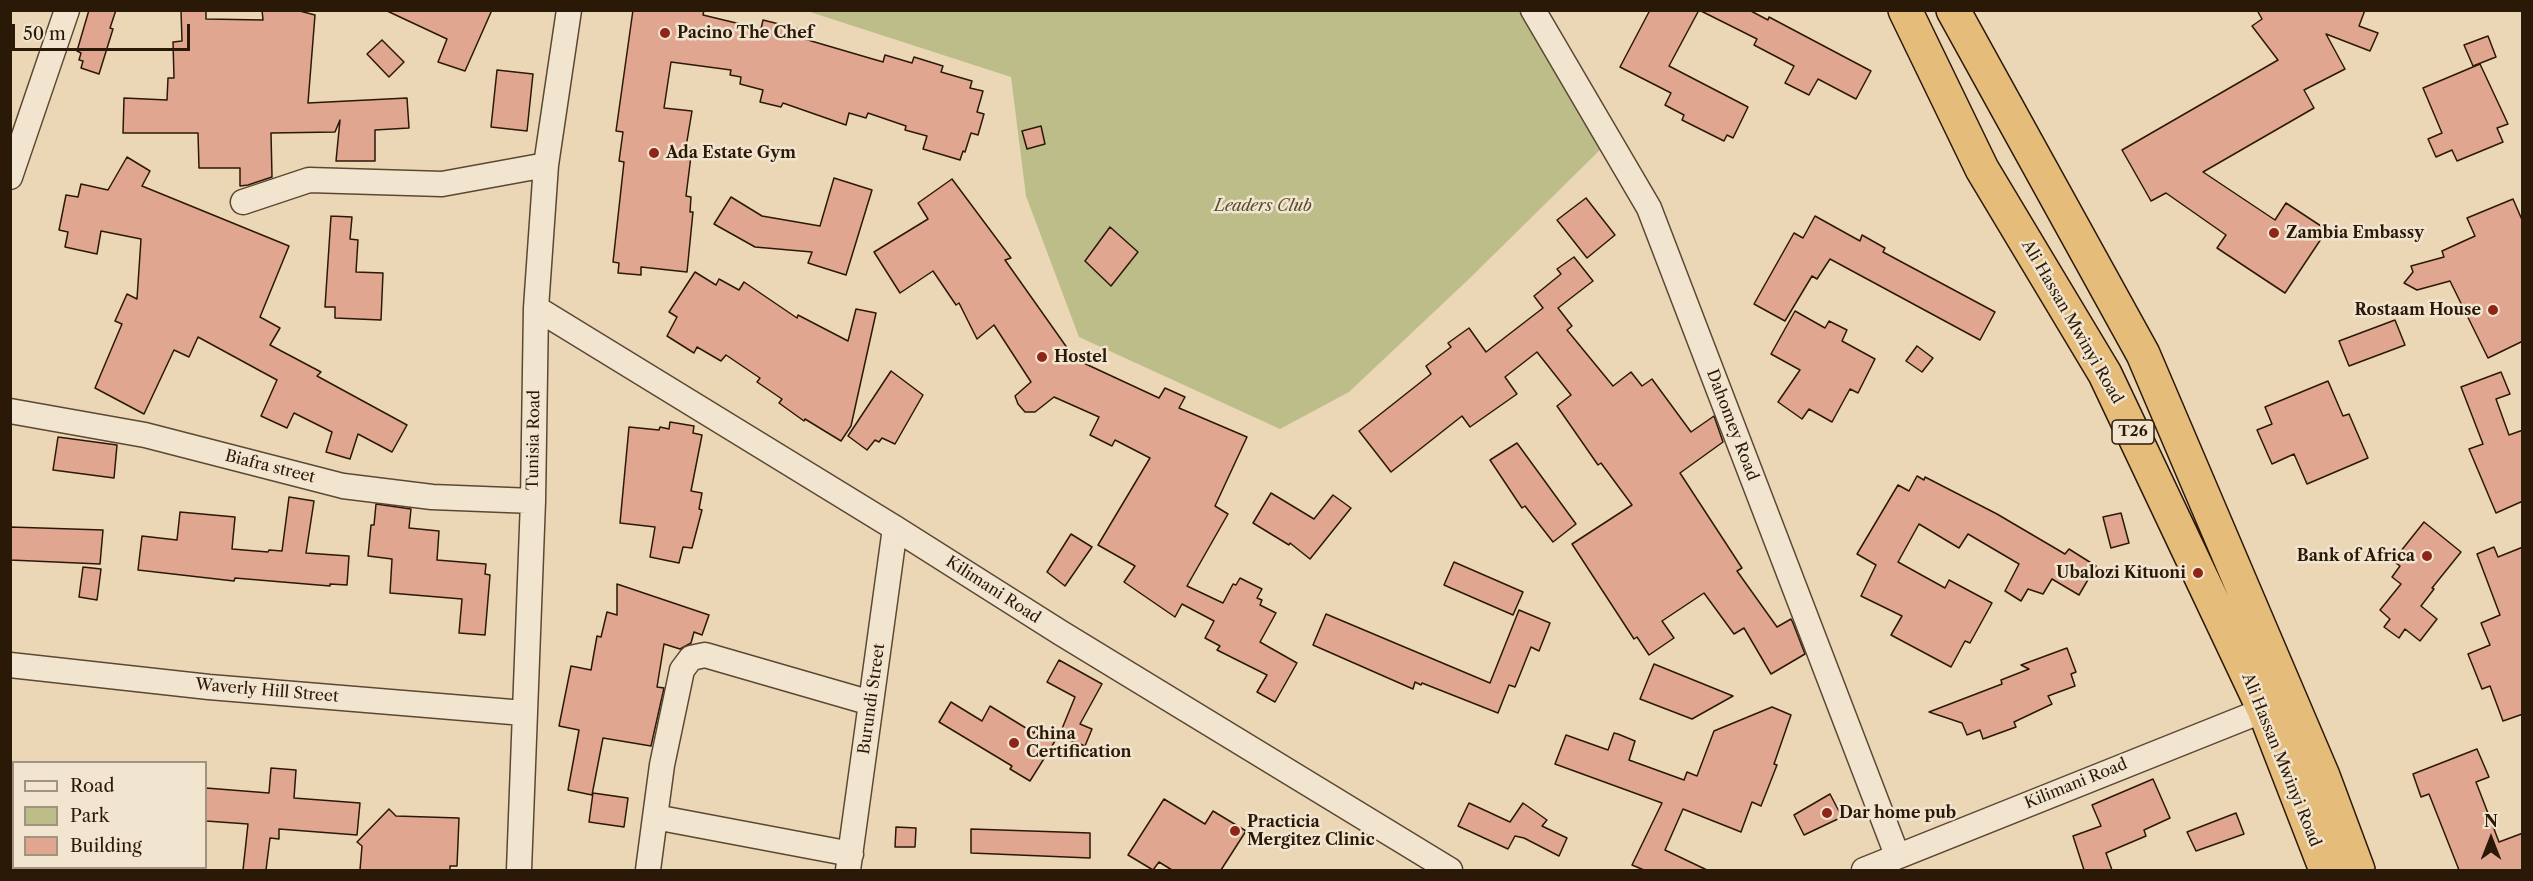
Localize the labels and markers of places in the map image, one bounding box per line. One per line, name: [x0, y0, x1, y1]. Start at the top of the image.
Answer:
place label: Pacino The Chef: [677, 23, 814, 43]
marker: Pacino The Chef: [658, 26, 672, 40]
place label: Ada Estate Gym: [666, 143, 796, 163]
marker: Ada Estate Gym: [647, 146, 661, 160]
place label: Zambia Embassy: [2286, 223, 2424, 243]
marker: Zambia Embassy: [2267, 226, 2281, 240]
place label: Rostaam House: [2354, 300, 2481, 320]
marker: Rostaam House: [2486, 303, 2500, 317]
place label: Hostel: [1054, 347, 1107, 367]
marker: Hostel: [1035, 350, 1049, 364]
place label: Bank of Africa: [2297, 546, 2415, 566]
marker: Bank of Africa: [2420, 549, 2434, 563]
place label: Ubalozi Kituoni: [2056, 563, 2186, 583]
marker: Ubalozi Kituoni: [2191, 566, 2205, 580]
place label: China Certification: [1026, 724, 1132, 762]
marker: China Certification: [1007, 736, 1021, 750]
place label: Dar home pub: [1839, 803, 1956, 823]
marker: Dar home pub: [1820, 806, 1834, 820]
place label: Practicia Mergitez Clinic: [1247, 812, 1375, 850]
marker: Practicia Mergitez Clinic: [1228, 824, 1242, 838]

